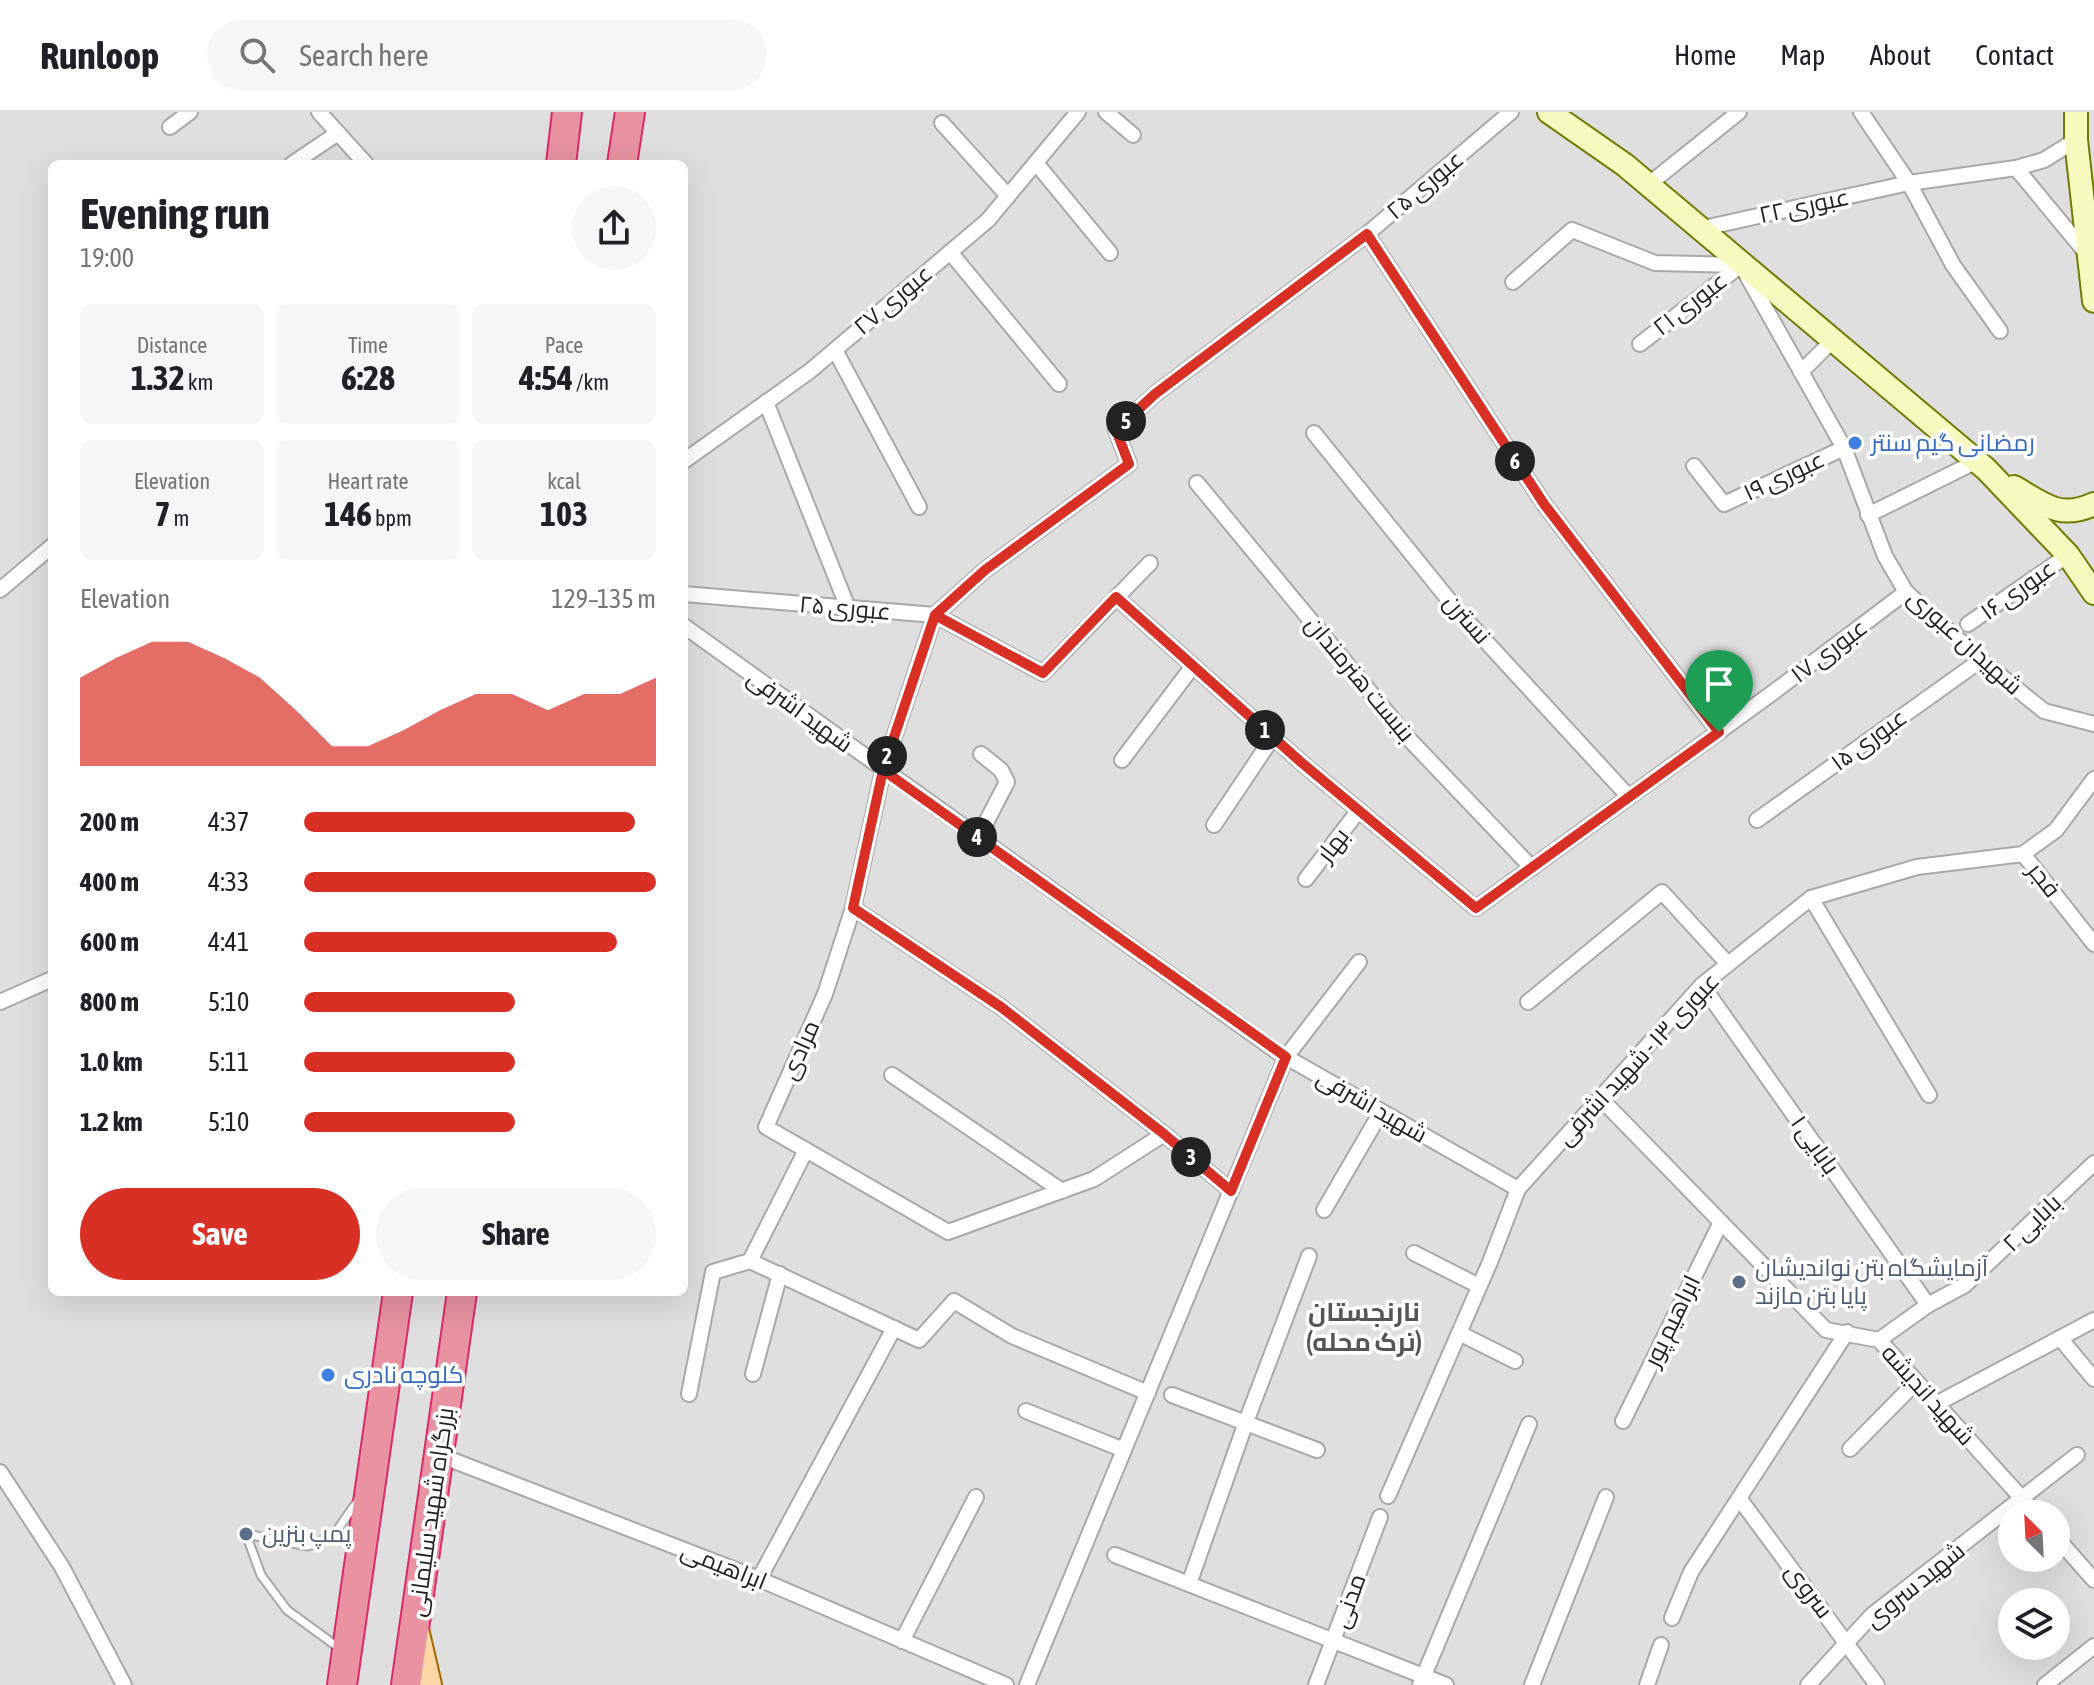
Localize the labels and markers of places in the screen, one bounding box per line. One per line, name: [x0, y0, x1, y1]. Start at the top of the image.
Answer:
pin: 5: [1106, 401, 1146, 441]
place label: رمضانی گیم سنتر: [1869, 429, 2035, 459]
marker: رمضانی گیم سنتر: [1846, 434, 1864, 452]
pin: 6: [1495, 441, 1535, 481]
pin: [1685, 650, 1753, 732]
pin: 1: [1245, 710, 1285, 750]
pin: 2: [867, 736, 907, 776]
pin: 4: [957, 817, 997, 857]
pin: 3: [1171, 1137, 1211, 1177]
place label: آزمایشگاه بتن نواندیشان پایا بتن مازند: [1755, 1254, 1989, 1312]
marker: آزمایشگاه بتن نواندیشان پایا بتن مازند: [1730, 1273, 1748, 1291]
place label: کلوچه نادری: [344, 1361, 464, 1391]
marker: کلوچه نادری: [319, 1366, 337, 1384]
place label: پمپ بنزین: [262, 1520, 352, 1550]
marker: پمپ بنزین: [237, 1525, 255, 1543]

